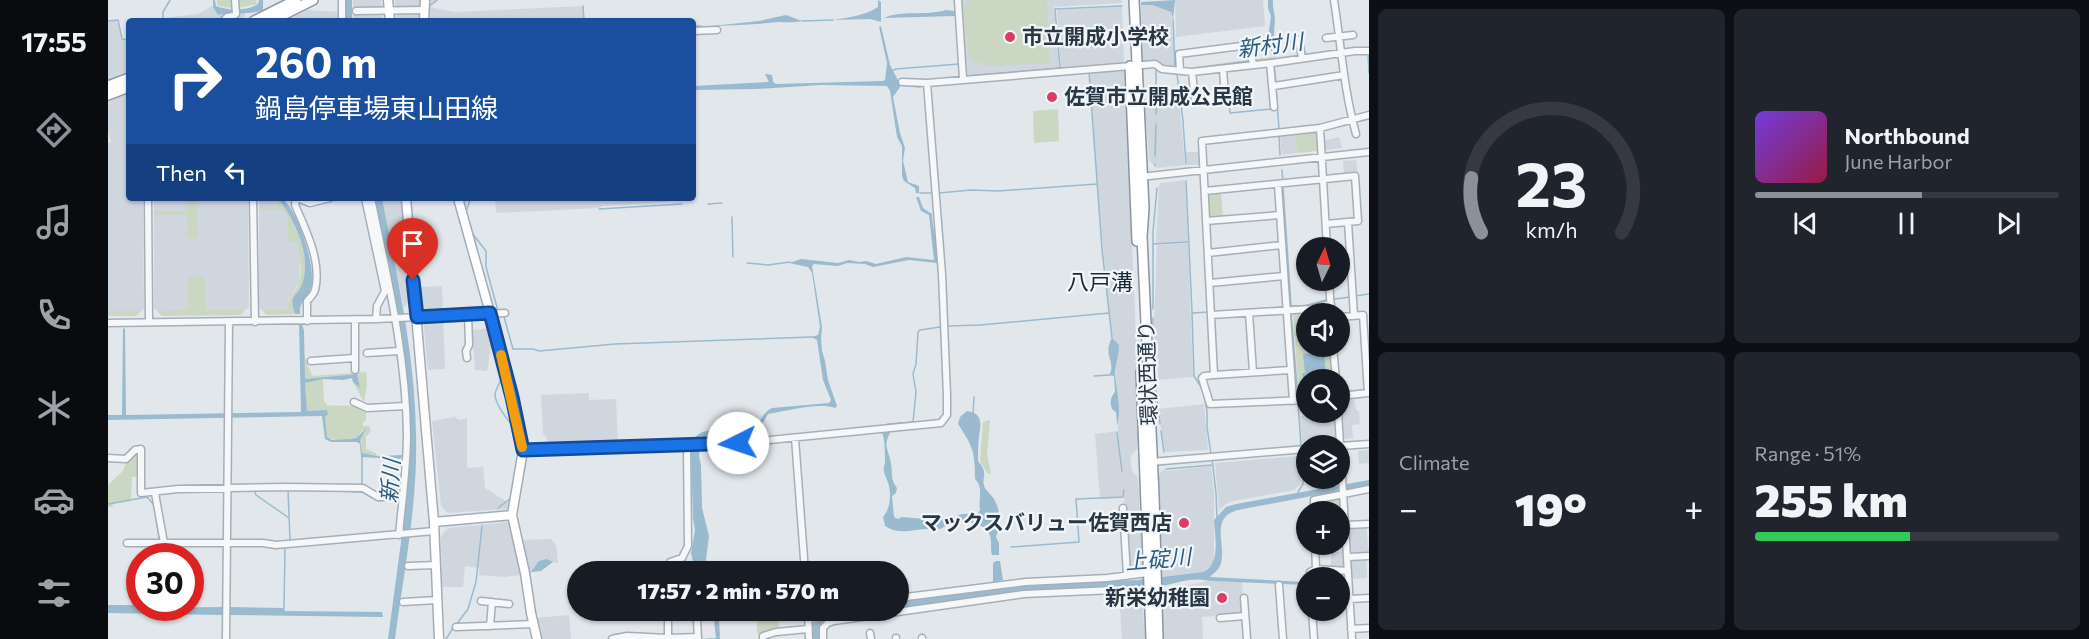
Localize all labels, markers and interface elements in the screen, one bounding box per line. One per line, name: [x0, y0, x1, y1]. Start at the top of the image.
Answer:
place label: 市立開成小学校: [1022, 23, 1169, 48]
text: 17:55: [21, 25, 87, 58]
water label: 新村川: [1236, 27, 1306, 62]
marker: 市立開成小学校: [1003, 30, 1017, 44]
text: 260 m: [255, 35, 377, 87]
icon: right: [156, 42, 234, 120]
place label: 佐賀市立開成公民館: [1064, 83, 1253, 108]
marker: 佐賀市立開成公民館: [1045, 90, 1059, 104]
text: 鍋島停車場東山田線: [255, 91, 498, 124]
icon: directions: [33, 109, 75, 151]
text: Northbound: [1845, 122, 1970, 149]
text: 23: [1515, 144, 1587, 220]
text: June Harbor: [1845, 149, 1953, 173]
icon: left: [219, 156, 252, 189]
text: Then: [156, 159, 207, 186]
icon: music: [33, 201, 75, 243]
icon: previous: [1789, 207, 1822, 240]
icon: pause: [1890, 207, 1923, 240]
icon: next: [1992, 207, 2025, 240]
text: km/h: [1525, 216, 1577, 242]
pin: [387, 218, 438, 280]
icon: arrive: [396, 227, 429, 260]
north arrow: [1296, 237, 1350, 291]
map controls: [1296, 237, 1350, 621]
district label: 八戸溝: [1067, 268, 1133, 295]
icon: phone: [33, 294, 75, 336]
button: sound: [1296, 303, 1350, 357]
street label: 環状西通り: [1132, 320, 1161, 426]
button: search: [1296, 369, 1350, 423]
icon: climate: [33, 387, 75, 429]
position arrow: [706, 411, 770, 475]
button: layers: [1296, 435, 1350, 489]
text: Range · 51%: [1755, 441, 1861, 465]
text: Climate: [1399, 450, 1469, 474]
water label: 新川: [374, 456, 405, 504]
text: 255 km: [1755, 471, 1908, 526]
icon: car: [33, 479, 75, 521]
text: 19°: [1515, 480, 1587, 535]
text: −: [1399, 487, 1418, 528]
text: +: [1684, 487, 1704, 528]
button: +: [1296, 501, 1350, 555]
place label: マックスバリュー佐賀西店: [921, 509, 1172, 534]
marker: マックスバリュー佐賀西店: [1177, 516, 1191, 530]
water label: 上碇川: [1124, 542, 1194, 575]
speed limit sign: 30: [126, 543, 204, 621]
button: −: [1296, 567, 1350, 621]
icon: filters: [33, 572, 75, 614]
text: 17:57 · 2 min · 570 m: [637, 577, 839, 604]
place label: 新栄幼稚園: [1105, 584, 1210, 609]
marker: 新栄幼稚園: [1215, 591, 1229, 605]

